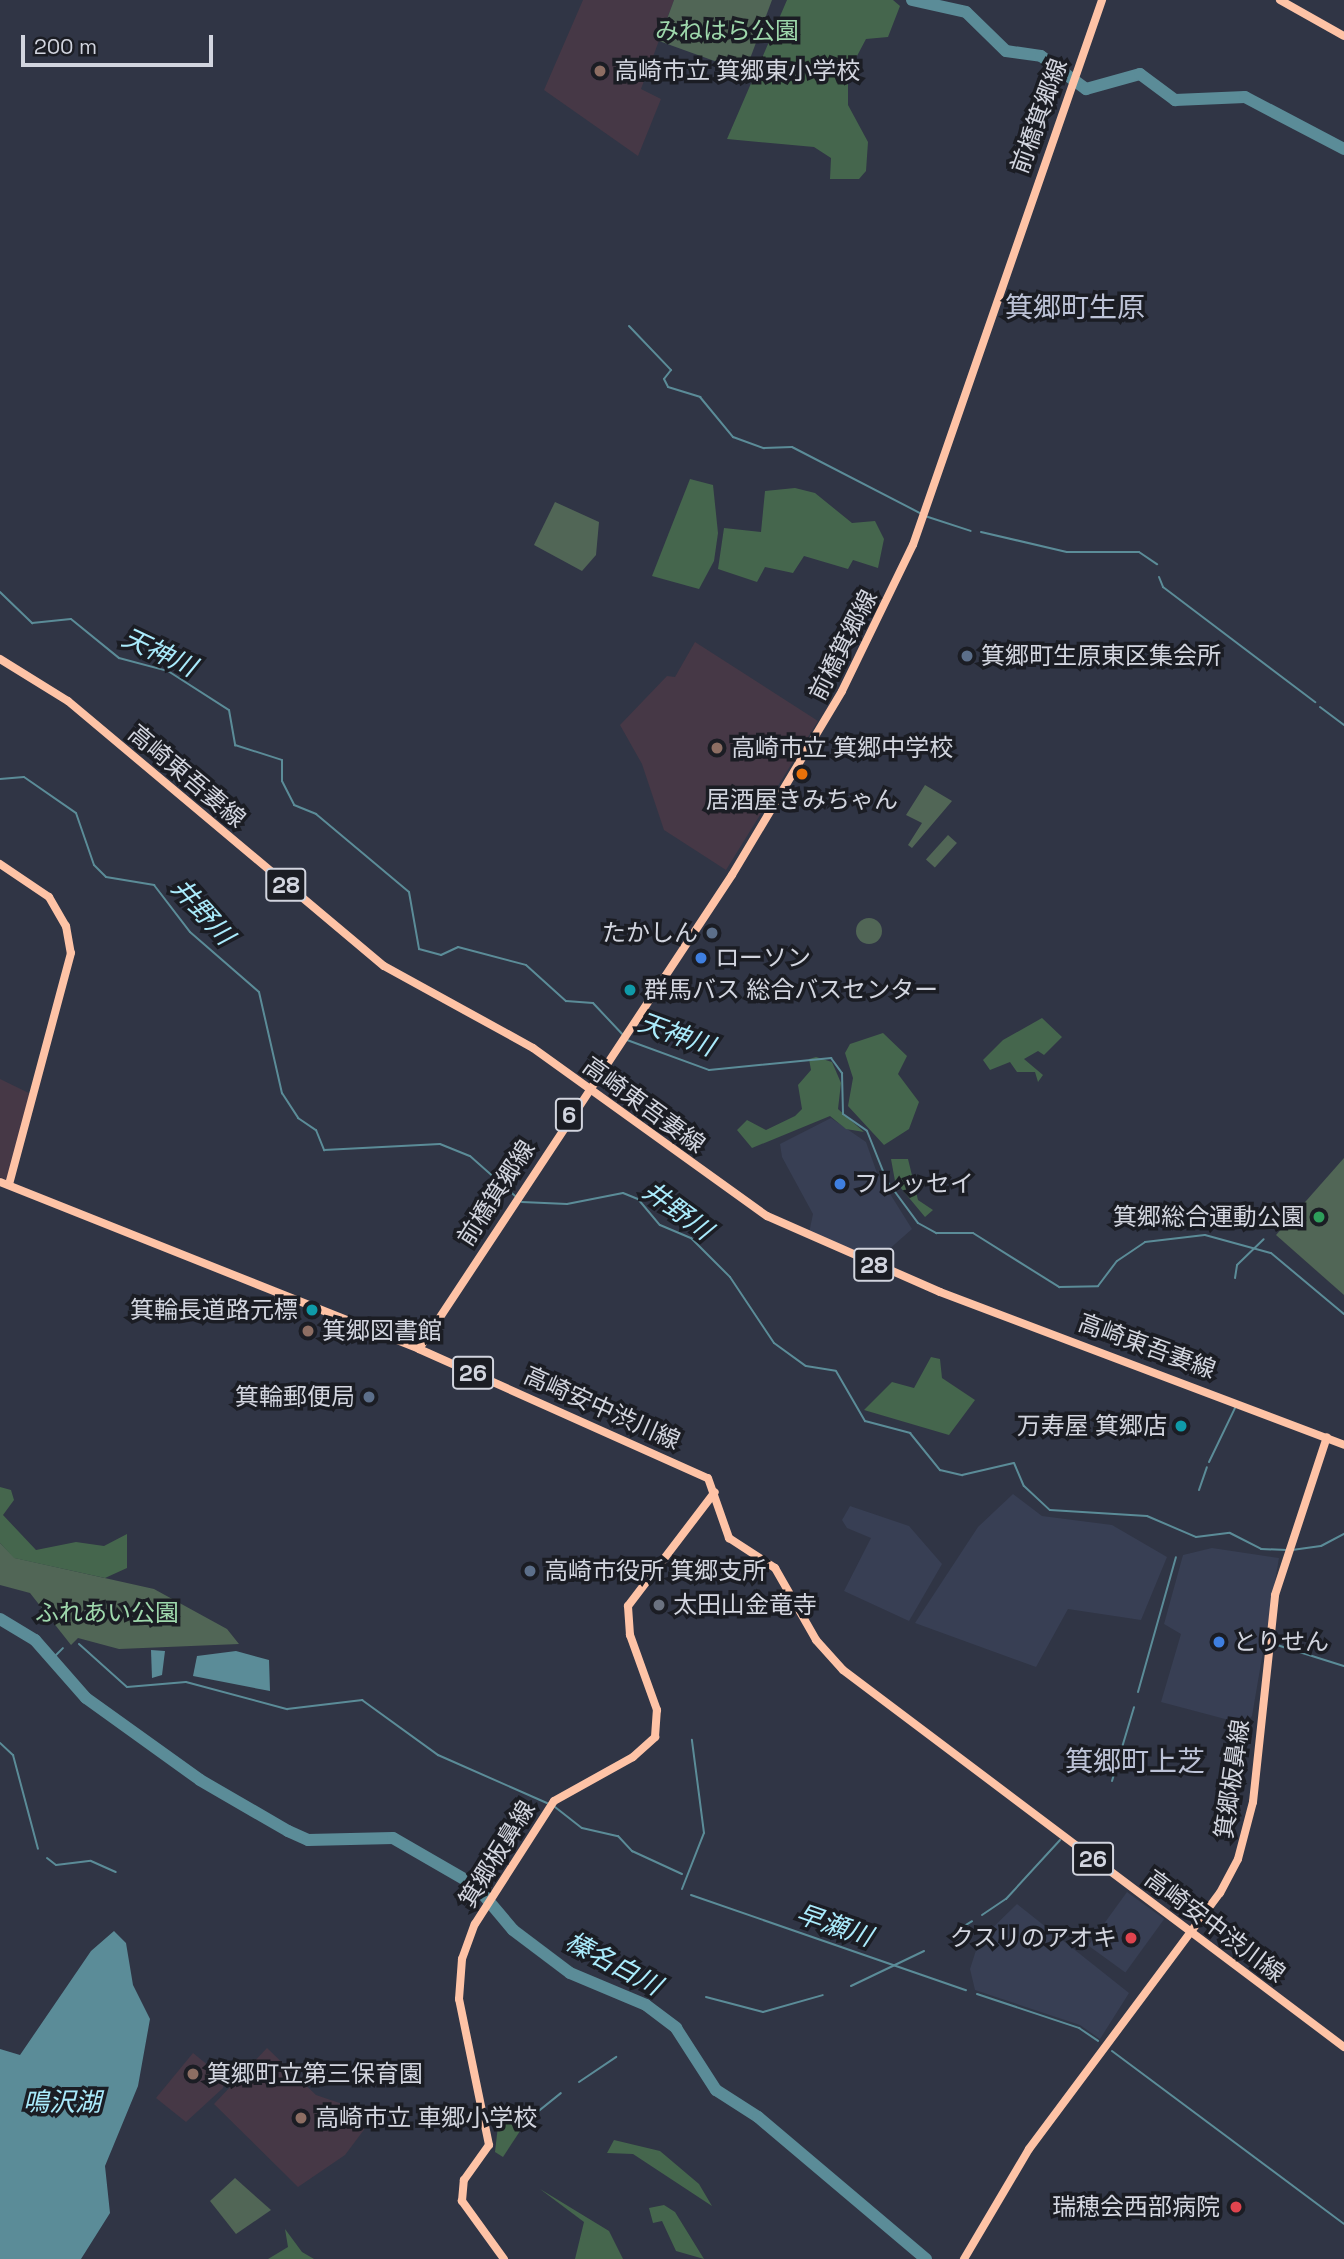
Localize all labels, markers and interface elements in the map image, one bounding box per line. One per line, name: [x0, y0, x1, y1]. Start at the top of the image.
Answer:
park label: みねはら公園: [655, 17, 799, 45]
scale bar: [24, 21, 217, 65]
text: 200 m: [34, 33, 97, 60]
street label: 前橋箕郷線: [1005, 55, 1073, 177]
place label: 高崎市立 箕郷東小学校: [614, 57, 860, 85]
marker: 高崎市立 箕郷東小学校: [592, 63, 608, 79]
district label: 箕郷町生原: [1005, 290, 1145, 324]
street label: 前橋箕郷線: [803, 585, 883, 705]
water label: 天神川: [117, 622, 201, 684]
place label: 箕郷町生原東区集会所: [981, 642, 1221, 670]
marker: 箕郷町生原東区集会所: [959, 648, 975, 664]
street label: 高崎東吾妻線: [123, 719, 251, 833]
place label: 高崎市立 箕郷中学校: [731, 734, 953, 762]
marker: 高崎市立 箕郷中学校: [709, 740, 725, 756]
marker: 居酒屋きみちゃん: [794, 766, 810, 782]
place label: 居酒屋きみちゃん: [706, 786, 898, 814]
road number: 28: [265, 866, 307, 904]
water label: 井野川: [164, 873, 240, 951]
place label: たかしん: [602, 919, 698, 947]
marker: たかしん: [704, 925, 720, 941]
place label: ローソン: [715, 944, 811, 972]
marker: ローソン: [693, 950, 709, 966]
place label: 群馬バス 総合バスセンター: [644, 976, 938, 1004]
marker: 群馬バス 総合バスセンター: [622, 982, 638, 998]
water label: 天神川: [634, 1007, 718, 1063]
street label: 高崎東吾妻線: [577, 1051, 711, 1159]
road number: 6: [553, 1096, 585, 1134]
street label: 前橋箕郷線: [451, 1135, 541, 1251]
place label: フレッセイ: [854, 1170, 974, 1198]
water label: 井野川: [636, 1175, 718, 1247]
marker: フレッセイ: [832, 1176, 848, 1192]
place label: 箕郷総合運動公園: [1113, 1203, 1305, 1231]
marker: 箕郷総合運動公園: [1311, 1209, 1327, 1225]
road number: 28: [853, 1246, 895, 1284]
place label: 箕輪長道路元標: [130, 1296, 298, 1324]
marker: 箕輪長道路元標: [304, 1302, 320, 1318]
street label: 高崎東吾妻線: [1074, 1308, 1220, 1384]
place label: 箕郷図書館: [322, 1317, 442, 1345]
marker: 箕郷図書館: [300, 1323, 316, 1339]
road number: 26: [452, 1354, 494, 1392]
street label: 高崎安中渋川線: [519, 1361, 685, 1455]
place label: 箕輪郵便局: [235, 1383, 355, 1411]
marker: 箕輪郵便局: [361, 1389, 377, 1405]
place label: 万寿屋 箕郷店: [1017, 1412, 1167, 1440]
marker: 万寿屋 箕郷店: [1173, 1418, 1189, 1434]
place label: 高崎市役所 箕郷支所: [544, 1557, 766, 1585]
marker: 高崎市役所 箕郷支所: [522, 1563, 538, 1579]
place label: 太田山金竜寺: [673, 1591, 817, 1619]
marker: 太田山金竜寺: [651, 1597, 667, 1613]
park label: ふれあい公園: [35, 1599, 179, 1627]
place label: とりせん: [1233, 1628, 1329, 1656]
marker: とりせん: [1211, 1634, 1227, 1650]
street label: 箕郷板鼻線: [1209, 1718, 1255, 1840]
district label: 箕郷町上芝: [1065, 1744, 1205, 1778]
street label: 箕郷板鼻線: [453, 1795, 541, 1913]
road number: 26: [1072, 1840, 1114, 1878]
street label: 高崎安中渋川線: [1139, 1864, 1291, 1988]
water label: 早瀬川: [792, 1899, 876, 1953]
place label: クスリのアオキ: [949, 1924, 1117, 1952]
water label: 榛名白川: [560, 1926, 666, 2002]
marker: クスリのアオキ: [1123, 1930, 1139, 1946]
place label: 箕郷町立第三保育園: [207, 2060, 423, 2088]
marker: 箕郷町立第三保育園: [185, 2066, 201, 2082]
water label: 鳴沢湖: [23, 2087, 101, 2119]
place label: 高崎市立 車郷小学校: [315, 2104, 537, 2132]
marker: 高崎市立 車郷小学校: [293, 2110, 309, 2126]
place label: 瑞穂会西部病院: [1052, 2193, 1220, 2221]
marker: 瑞穂会西部病院: [1226, 2197, 1246, 2217]

